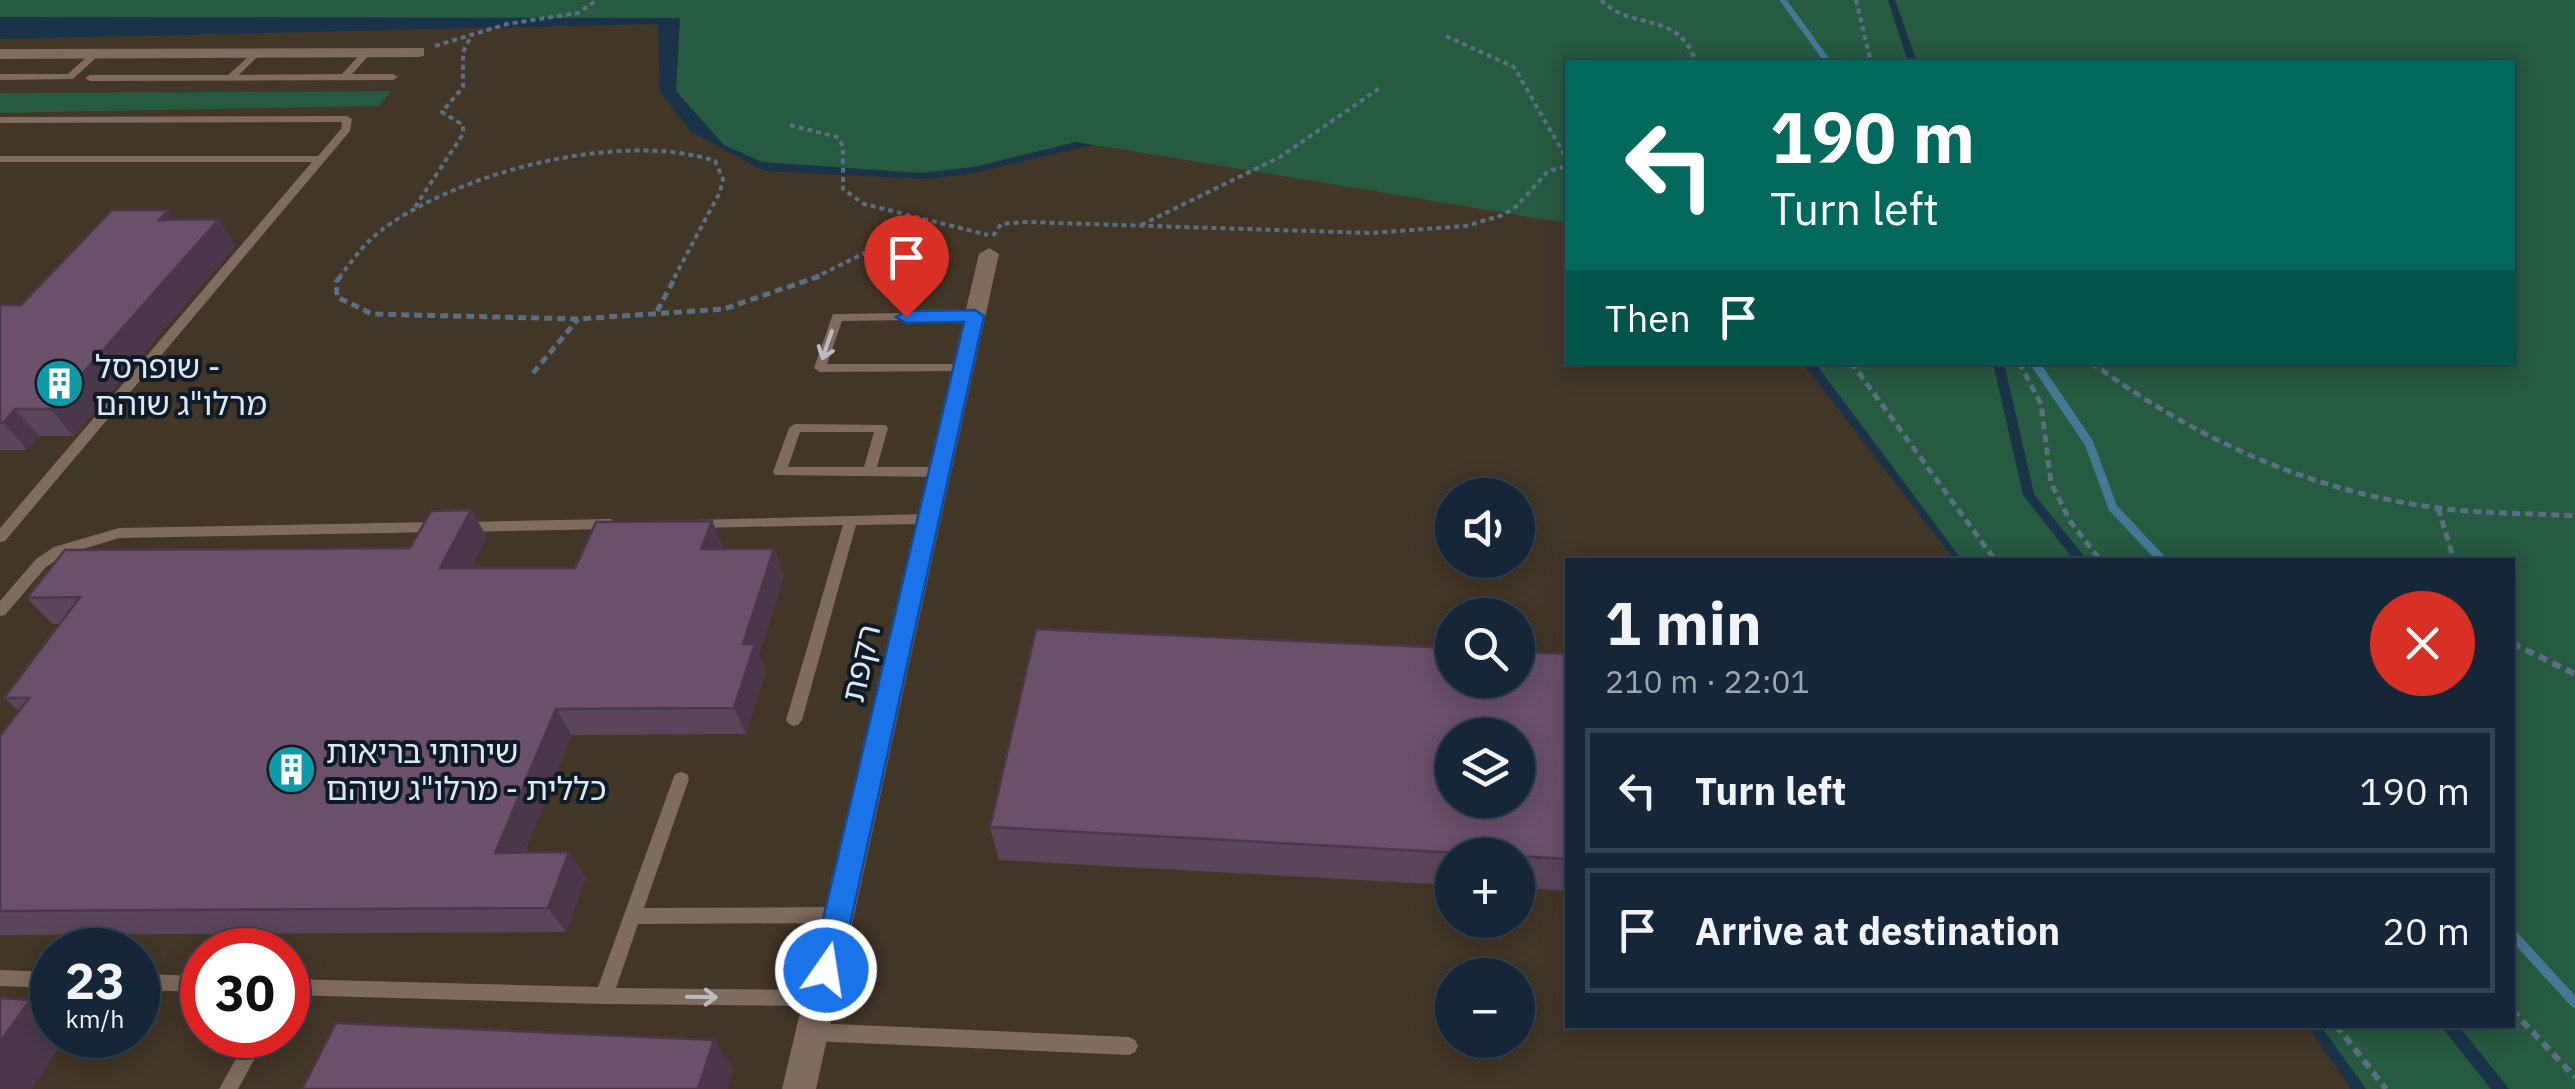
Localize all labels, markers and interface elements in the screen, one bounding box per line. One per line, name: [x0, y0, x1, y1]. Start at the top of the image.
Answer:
text: 190 m: [1770, 91, 1975, 182]
icon: left: [1605, 100, 1735, 230]
text: Turn left: [1770, 179, 1939, 237]
pin: [864, 215, 949, 318]
icon: arrive: [879, 230, 934, 285]
icon: arrive: [1711, 290, 1766, 345]
text: Then: [1605, 293, 1691, 342]
one-way arrow: [817, 329, 835, 361]
place label: שופרסל - מרלו"ג שוהם: [95, 345, 267, 424]
building icon: שופרסל - מרלו"ג שוהם: [34, 358, 86, 410]
map controls: [1435, 478, 1535, 1058]
button: sound: [1435, 478, 1535, 578]
text: 1 min: [1605, 583, 1762, 662]
button: close: [2370, 591, 2475, 696]
button: search: [1435, 598, 1535, 698]
street label: רקפת: [831, 620, 889, 706]
text: 210 m · 22:01: [1605, 660, 1810, 702]
button: layers: [1435, 718, 1535, 818]
place label: שירותי בריאות כללית - מרלו"ג שוהם: [326, 730, 607, 809]
building icon: שירותי בריאות כללית - מרלו"ג שוהם: [265, 743, 317, 795]
icon: left: [1610, 763, 1665, 818]
text: Turn left: [1695, 766, 1846, 815]
text: 190 m: [2359, 766, 2470, 815]
button: +: [1435, 838, 1535, 938]
icon: arrive: [1610, 903, 1665, 958]
text: Arrive at destination: [1695, 906, 2060, 955]
text: 20 m: [2382, 906, 2470, 955]
position arrow: [774, 918, 878, 1022]
speed limit sign: 30: [180, 928, 310, 1058]
text: 23: [65, 948, 125, 1013]
button: −: [1435, 958, 1535, 1058]
one-way arrow: [684, 988, 717, 1006]
text: km/h: [66, 1002, 124, 1035]

